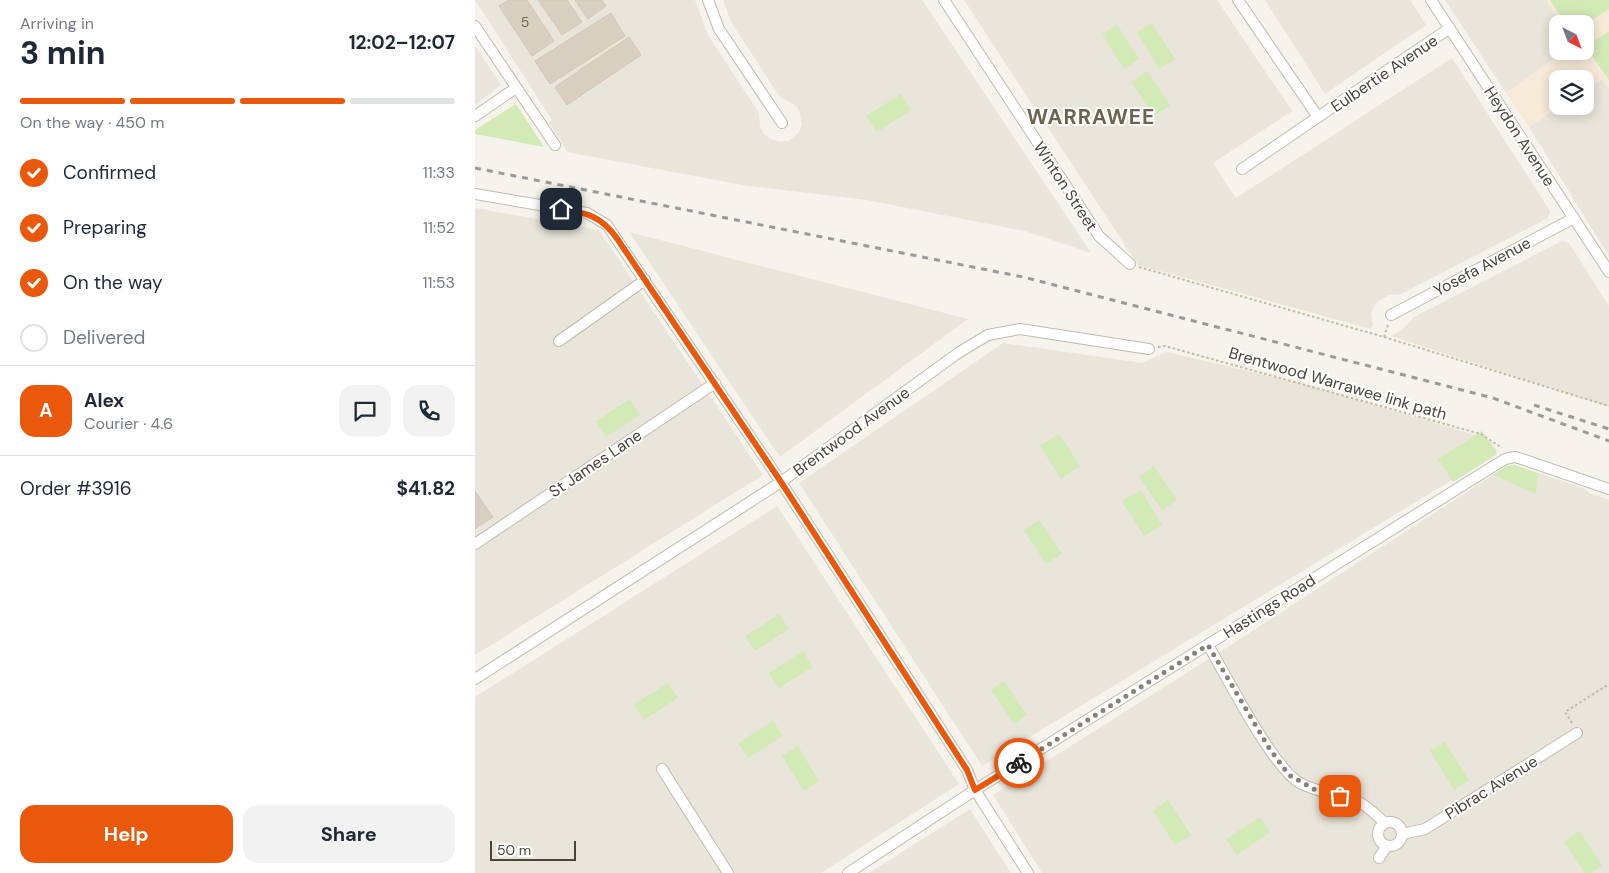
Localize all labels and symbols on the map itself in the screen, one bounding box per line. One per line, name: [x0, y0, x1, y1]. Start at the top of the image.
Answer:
house number: 5: [521, 13, 529, 31]
north arrow: [1549, 15, 1594, 60]
street label: Eulbertie Avenue: [1327, 30, 1442, 117]
street label: Heydon Avenue: [1479, 82, 1560, 190]
district label: WARRAWEE: [1027, 103, 1155, 131]
street label: Winton Street: [1029, 137, 1102, 235]
pin: [540, 188, 582, 230]
street label: Yosefa Avenue: [1430, 232, 1534, 301]
street label: Brentwood Warrawee link path: [1226, 342, 1449, 425]
street label: Brentwood Avenue: [789, 382, 914, 481]
street label: St James Lane: [545, 425, 646, 502]
street label: Hastings Road: [1219, 570, 1319, 643]
courier: [994, 738, 1044, 788]
street label: Pibrac Avenue: [1441, 751, 1542, 824]
pin: [1319, 775, 1361, 817]
scale bar: [490, 838, 576, 861]

